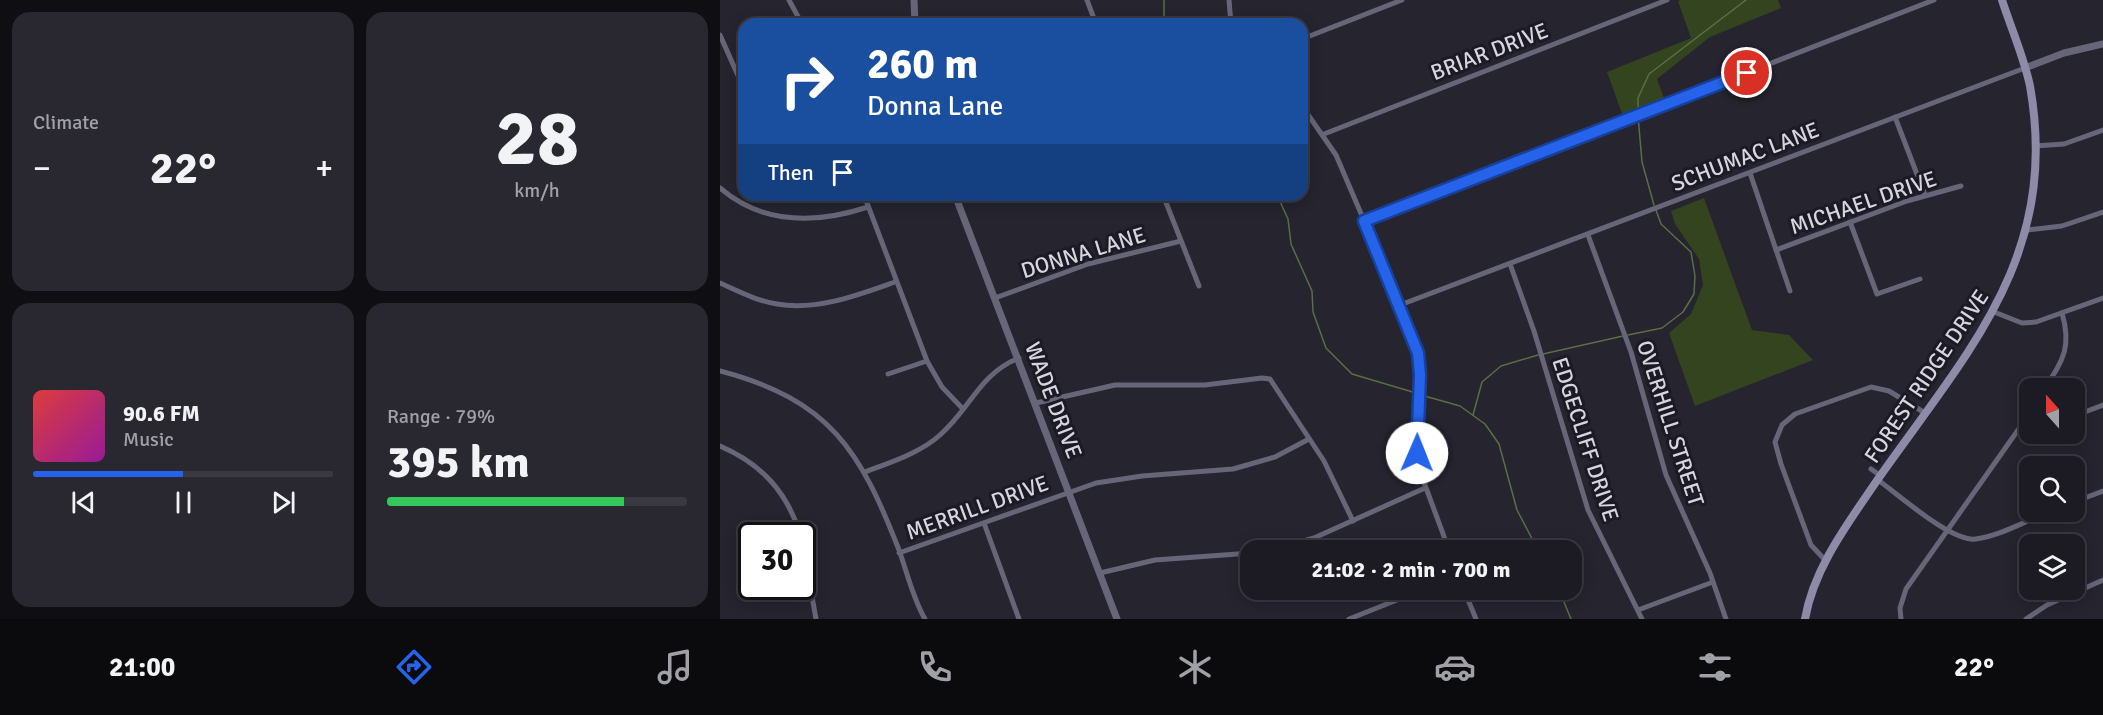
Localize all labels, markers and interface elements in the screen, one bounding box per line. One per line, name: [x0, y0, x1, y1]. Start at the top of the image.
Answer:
street label: BRIAR DRIVE: [1427, 17, 1552, 86]
text: 260 m: [867, 39, 978, 90]
icon: right: [768, 42, 846, 120]
pin: [1721, 47, 1772, 98]
icon: arrive: [1730, 56, 1763, 89]
text: Donna Lane: [867, 90, 1003, 123]
text: 28: [495, 91, 579, 187]
text: Climate: [33, 110, 99, 135]
street label: SCHUMAC LANE: [1667, 116, 1823, 197]
text: 22°: [150, 141, 216, 196]
text: −: [33, 148, 51, 189]
text: +: [315, 148, 333, 189]
icon: arrive: [826, 156, 859, 189]
text: Then: [768, 159, 814, 186]
street label: MICHAEL DRIVE: [1786, 165, 1940, 240]
text: km/h: [514, 178, 560, 203]
street label: DONNA LANE: [1017, 221, 1149, 284]
street label: FOREST RIDGE DRIVE: [1858, 284, 1994, 468]
street label: OVERHILL STREET: [1631, 337, 1710, 510]
street label: WADE DRIVE: [1019, 338, 1088, 462]
street label: EDGECLIFF DRIVE: [1546, 354, 1625, 525]
north arrow: [2019, 378, 2085, 444]
map controls: [2019, 378, 2085, 600]
text: 90.6 FM: [123, 400, 200, 427]
text: Range · 79%: [387, 404, 495, 429]
position arrow: [1385, 421, 1449, 485]
text: Music: [123, 427, 174, 452]
text: 395 km: [387, 435, 530, 490]
button: search: [2019, 456, 2085, 522]
street label: MERRILL DRIVE: [902, 469, 1052, 546]
icon: previous: [67, 486, 100, 519]
icon: pause: [167, 486, 200, 519]
icon: next: [267, 486, 300, 519]
speed limit sign: 30: [738, 522, 816, 600]
button: layers: [2019, 534, 2085, 600]
text: 21:02 · 2 min · 700 m: [1311, 556, 1511, 583]
icon: directions: [393, 646, 435, 688]
icon: music: [654, 646, 696, 688]
icon: phone: [914, 646, 956, 688]
icon: climate: [1174, 646, 1216, 688]
icon: car: [1434, 646, 1476, 688]
icon: filters: [1694, 646, 1736, 688]
text: 21:00: [109, 651, 175, 684]
text: 22°: [1954, 651, 1994, 684]

